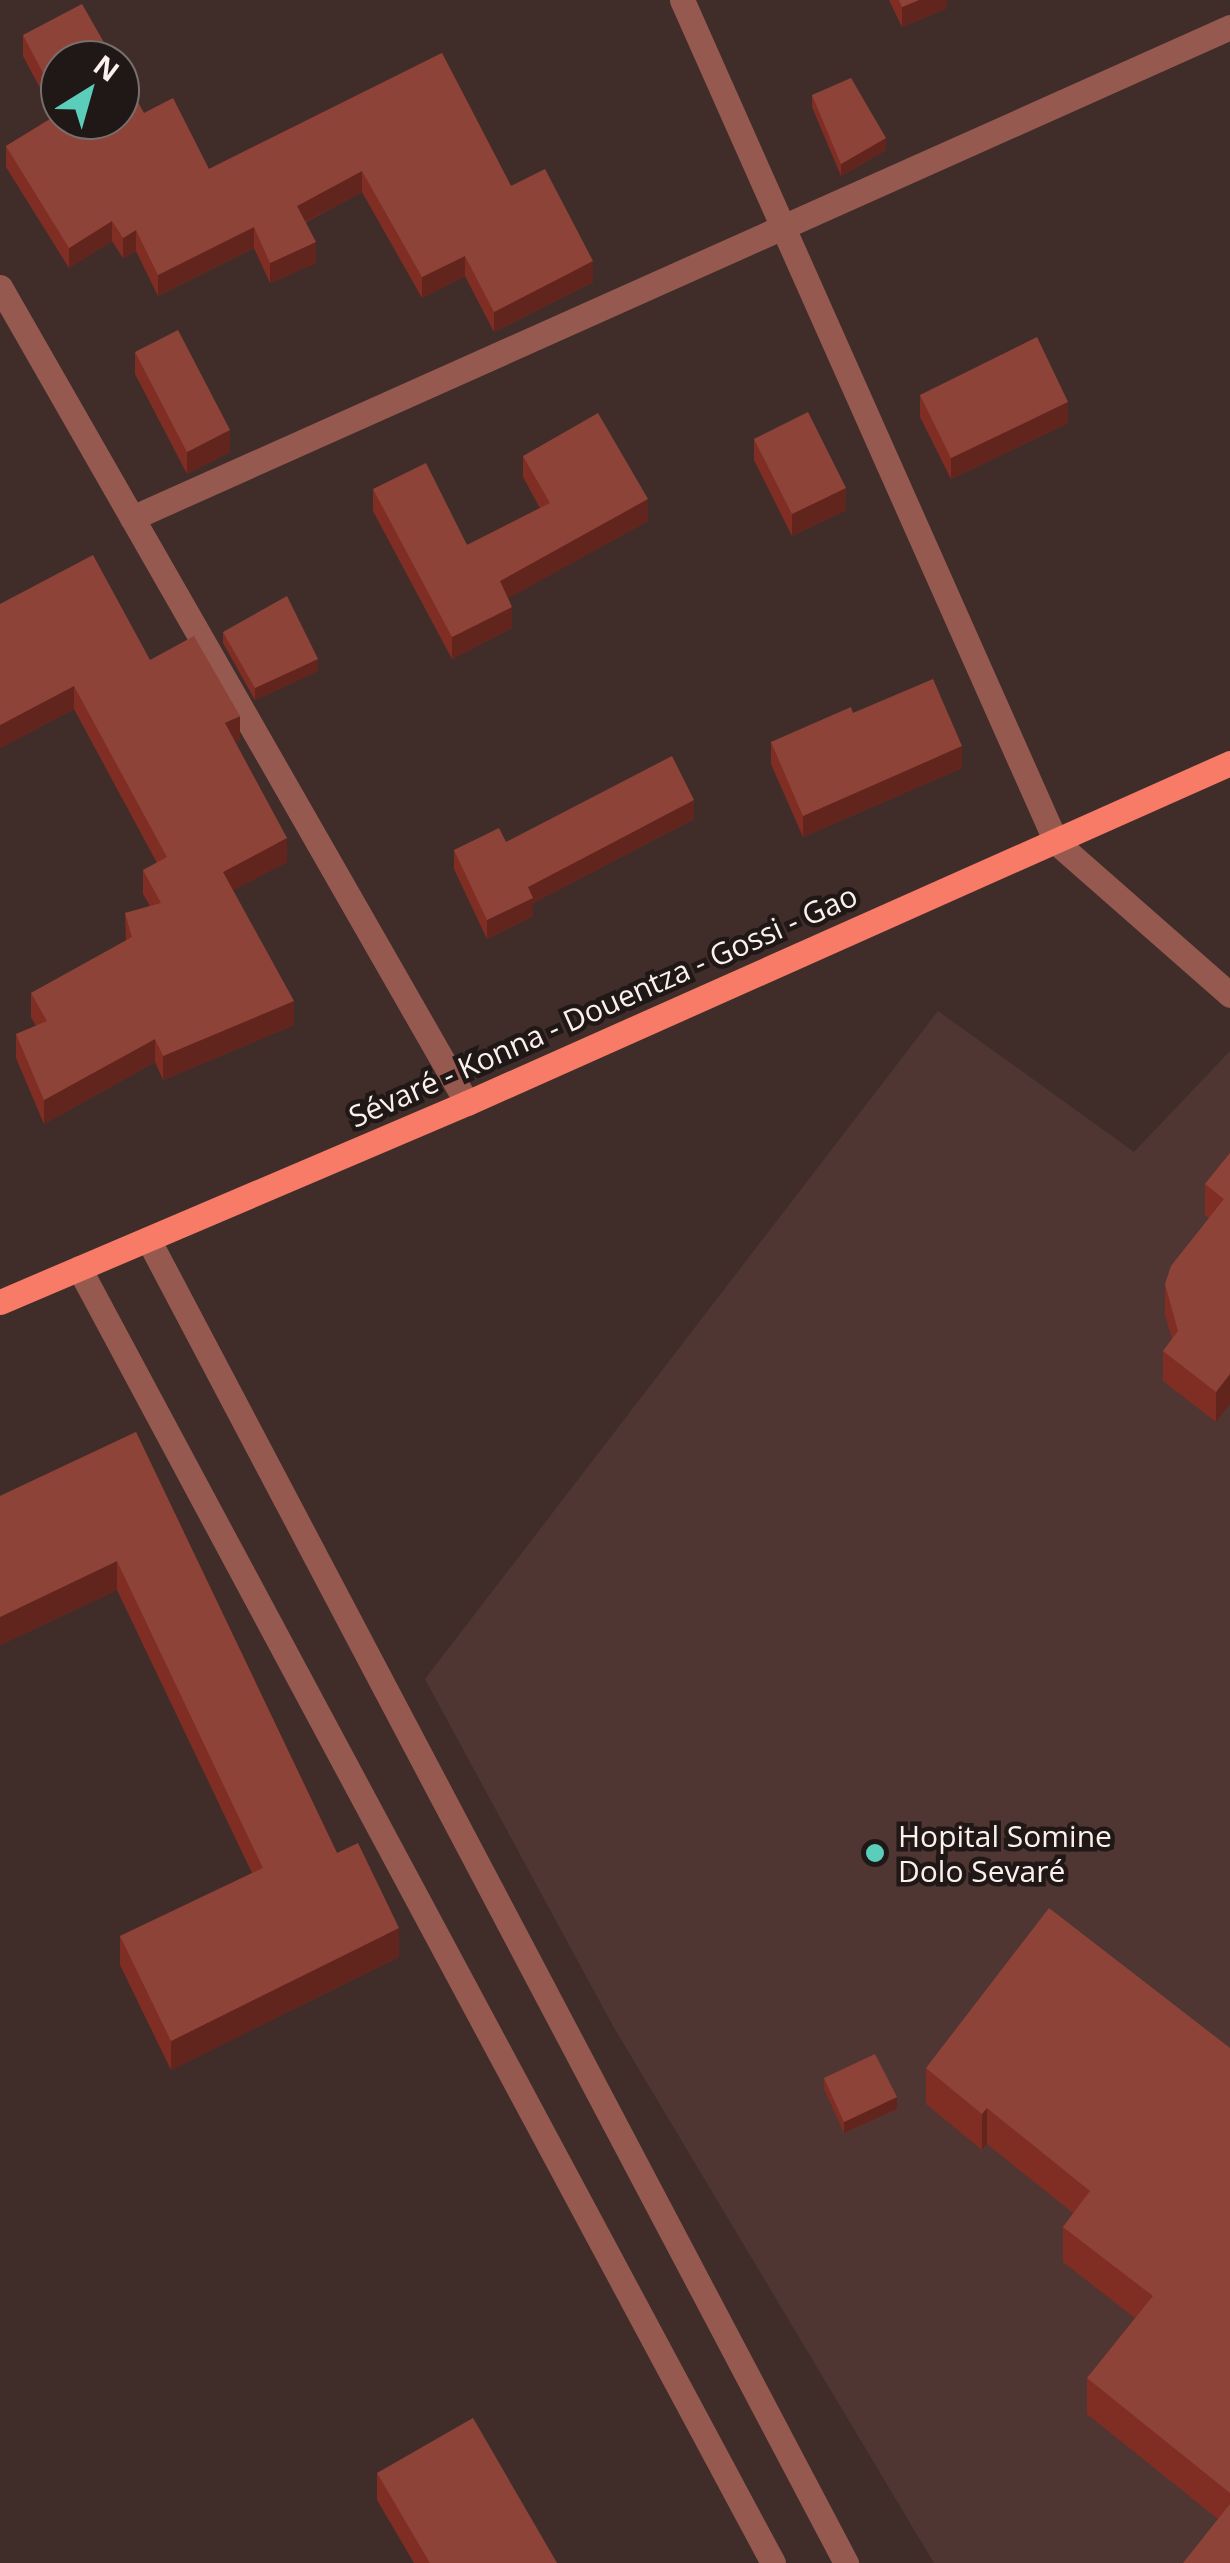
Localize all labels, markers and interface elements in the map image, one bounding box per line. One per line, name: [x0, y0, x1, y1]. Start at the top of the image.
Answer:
north arrow: [40, 40, 140, 140]
text: N: [86, 46, 127, 90]
street label: Sévaré - Konna - Douentza - Gossi - Gao: [343, 877, 863, 1135]
place label: Hopital Somine Dolo Sevaré: [898, 1818, 1112, 1888]
marker: Hopital Somine Dolo Sevaré: [862, 1840, 888, 1866]

